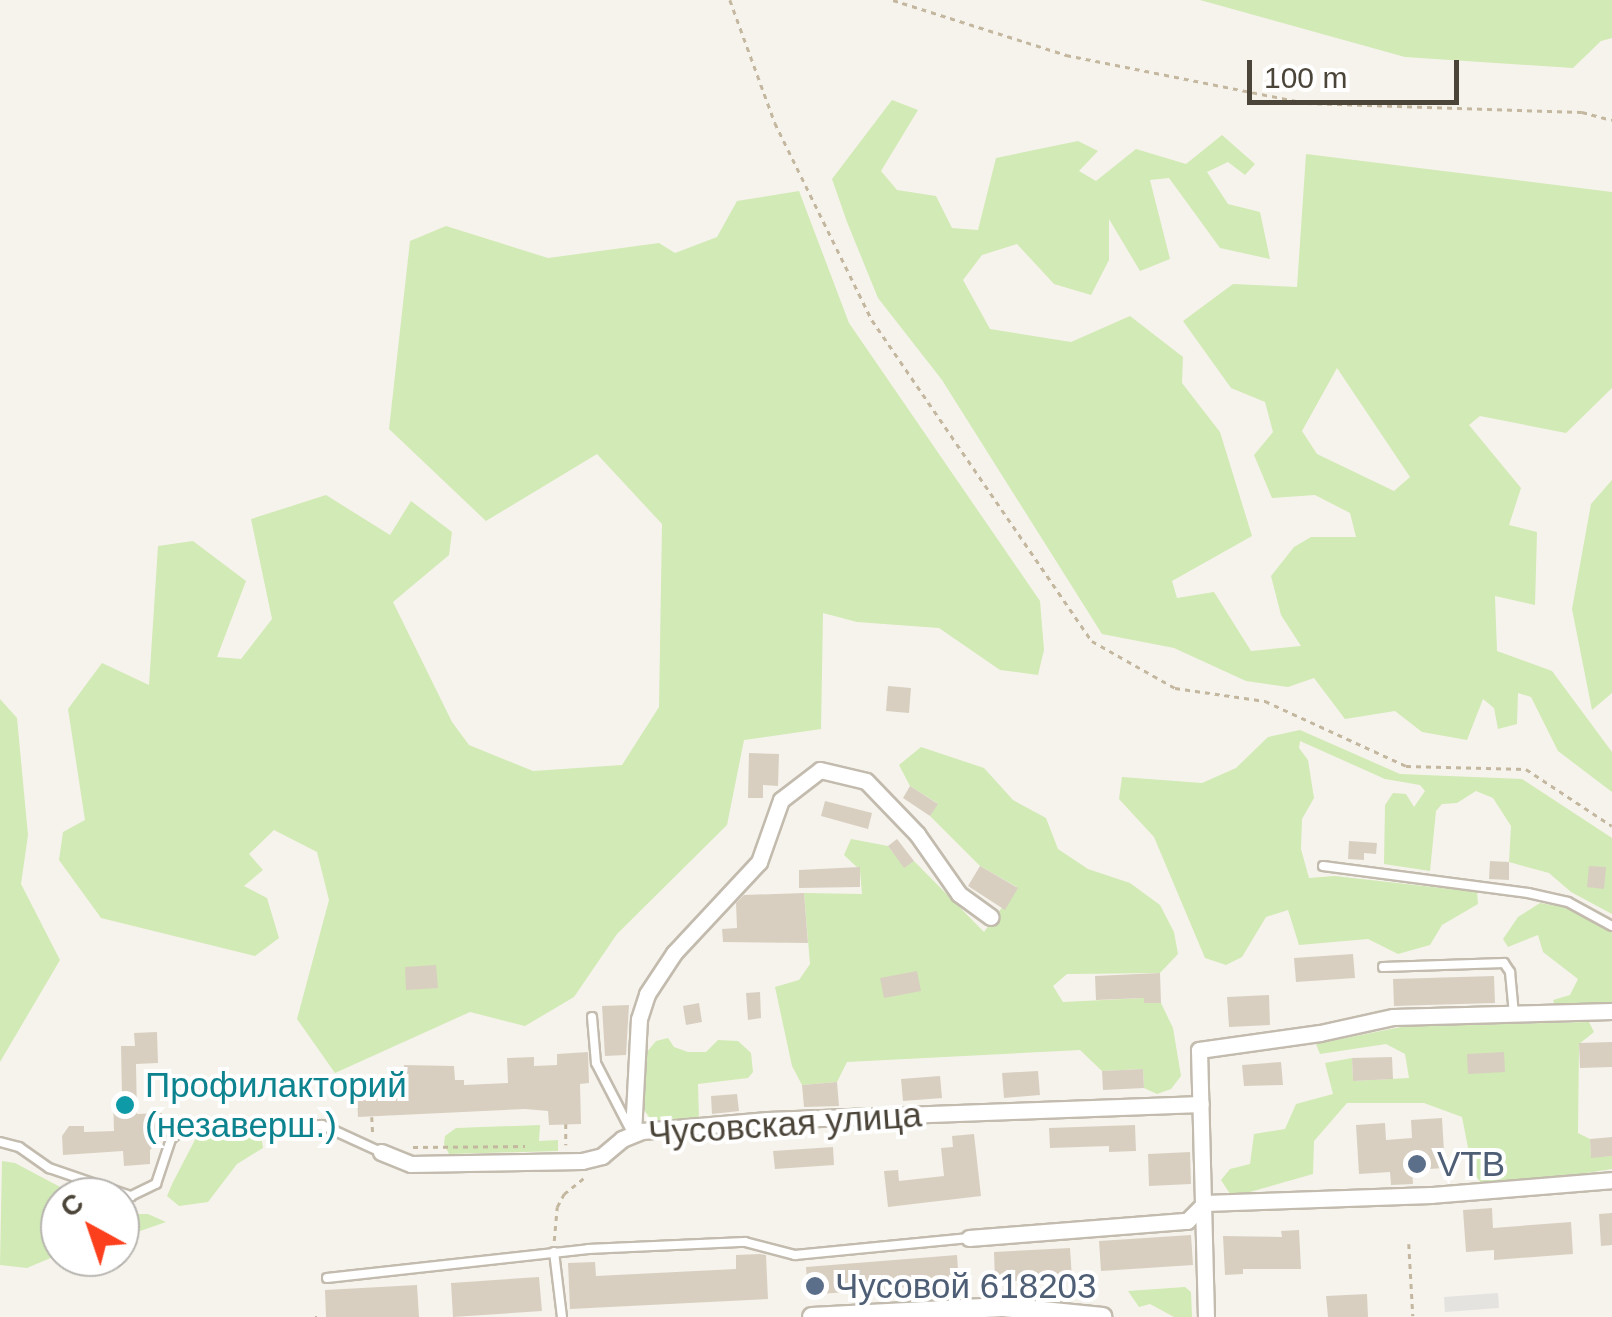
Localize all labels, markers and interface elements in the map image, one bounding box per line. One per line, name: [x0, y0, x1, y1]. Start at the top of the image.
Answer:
scale bar: [1252, 40, 1464, 102]
text: 100 m: [1264, 61, 1347, 94]
place label: Профилакторий (незаверш.): [145, 1064, 407, 1146]
street label: Чусовская улица: [647, 1093, 923, 1155]
marker: Профилакторий (незаверш.): [114, 1094, 136, 1116]
place label: VTB: [1437, 1143, 1505, 1185]
marker: VTB: [1406, 1153, 1428, 1175]
north arrow: [40, 1177, 140, 1277]
text: С: [54, 1187, 89, 1224]
place label: Чусовой 618203: [835, 1265, 1097, 1307]
marker: Чусовой 618203: [804, 1275, 826, 1297]

